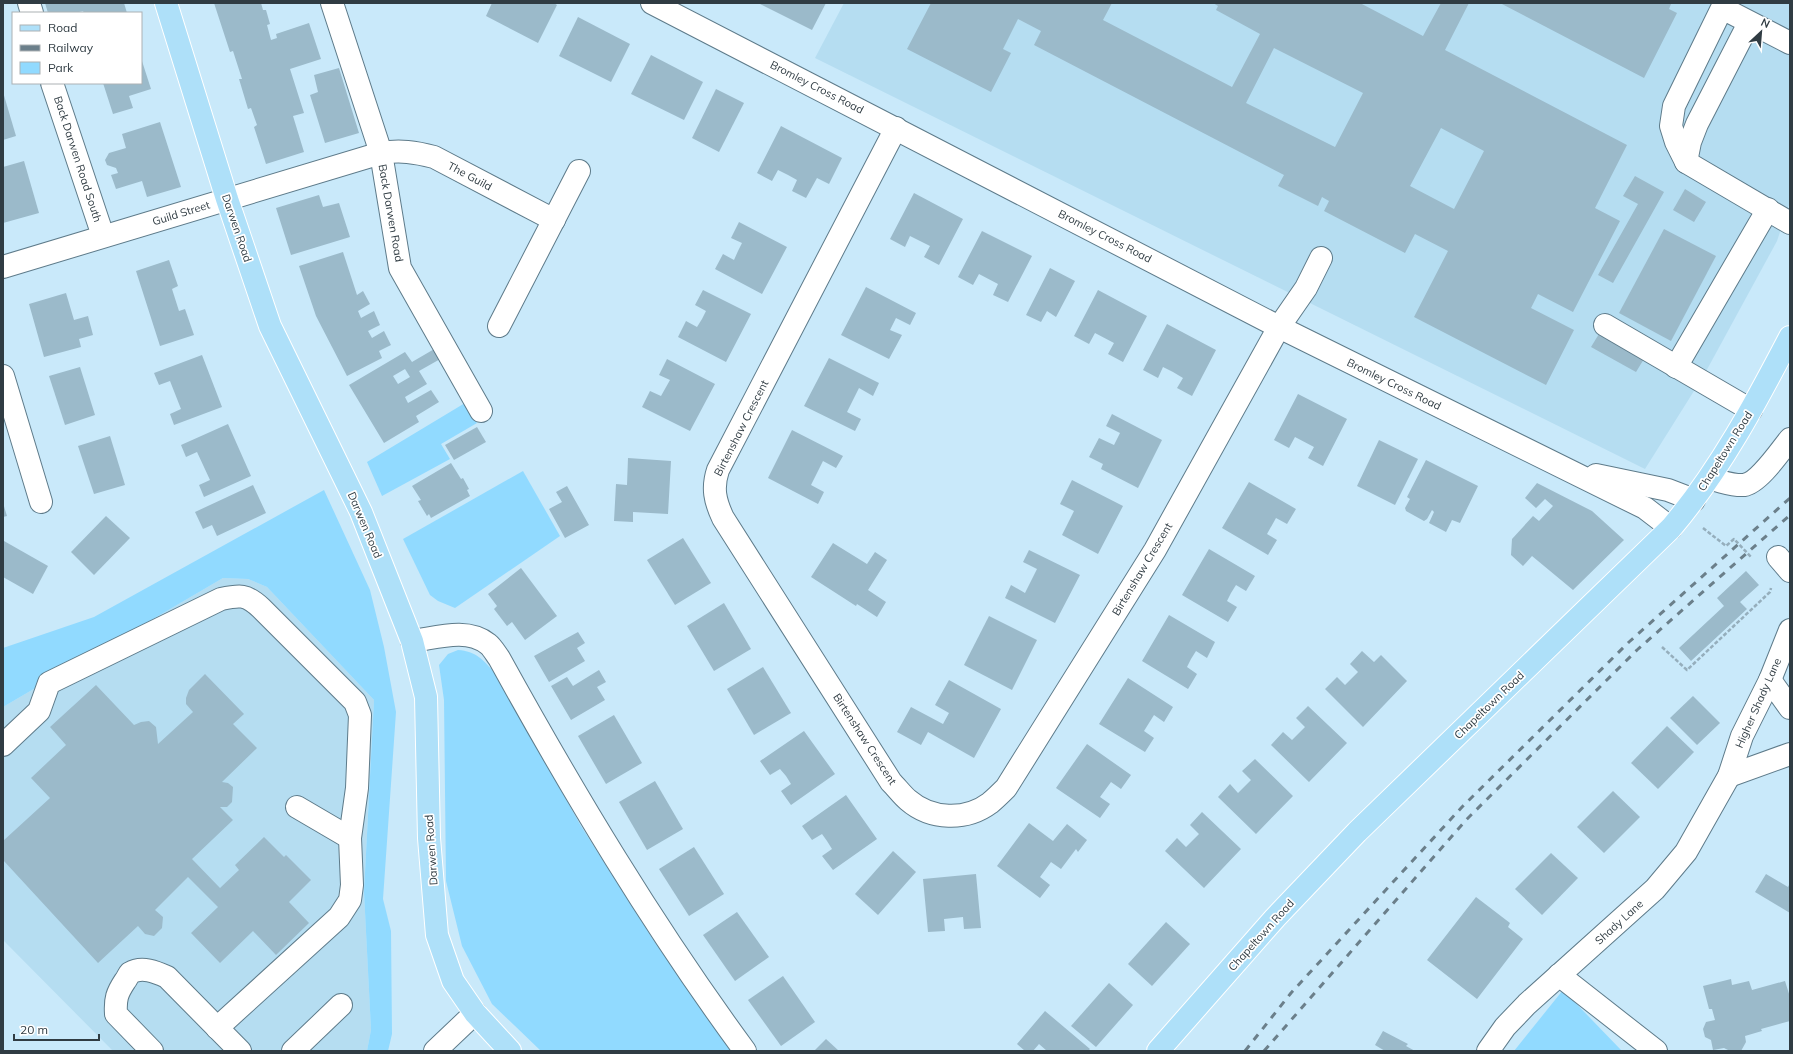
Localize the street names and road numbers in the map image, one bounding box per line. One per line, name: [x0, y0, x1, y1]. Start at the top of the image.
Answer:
street label: Bromley Cross Road: [768, 57, 866, 117]
street label: Back Darwen Road South: [51, 94, 105, 224]
street label: The Guild: [445, 159, 495, 193]
street label: Back Darwen Road: [376, 163, 406, 263]
street label: Darwen Road: [219, 192, 255, 264]
street label: Guild Street: [150, 198, 212, 228]
street label: Bromley Cross Road: [1056, 206, 1154, 266]
street label: Bromley Cross Road: [1345, 355, 1443, 413]
street label: Birtenshaw Crescent: [711, 377, 771, 478]
street label: Chapeltown Road: [1695, 408, 1755, 494]
street label: Darwen Road: [345, 490, 385, 560]
street label: Birtenshaw Crescent: [1109, 520, 1175, 618]
street label: Higher Shady Lane: [1732, 656, 1784, 750]
street label: Chapeltown Road: [1451, 668, 1527, 742]
street label: Birtenshaw Crescent: [830, 691, 900, 787]
street label: Darwen Road: [422, 814, 440, 886]
street label: Chapeltown Road: [1225, 896, 1297, 974]
street label: Shady Lane: [1592, 897, 1646, 947]

